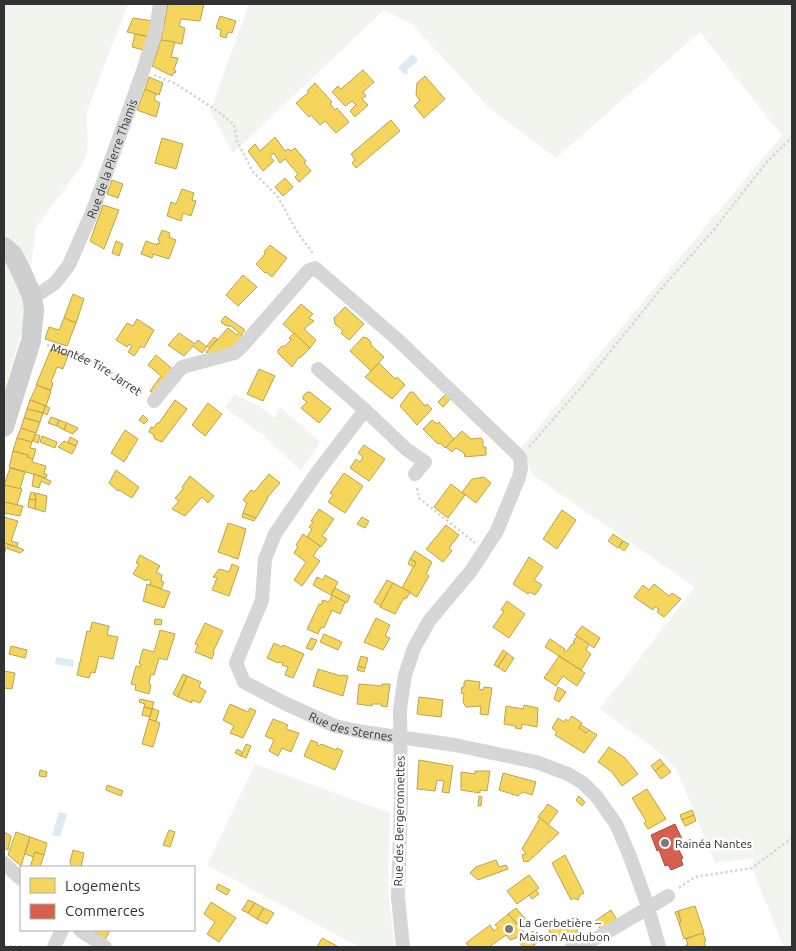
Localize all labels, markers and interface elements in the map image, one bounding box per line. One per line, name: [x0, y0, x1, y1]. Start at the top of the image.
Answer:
street label: Rue de la Pierre Thamis: [84, 97, 139, 220]
street label: Montée Tire Jarret: [49, 340, 145, 398]
street label: Rue des Sternes: [307, 709, 394, 743]
street label: Rue des Bergeronnettes: [391, 756, 407, 886]
marker: Rainéa Nantes: [659, 837, 671, 849]
place label: Rainéa Nantes: [675, 837, 752, 850]
legend: [20, 866, 195, 931]
text: Logements: [65, 877, 141, 894]
text: Commerces: [65, 902, 145, 919]
place label: La Gerbetière – Maison Audubon: [519, 916, 610, 943]
marker: La Gerbetière – Maison Audubon: [503, 923, 515, 935]

